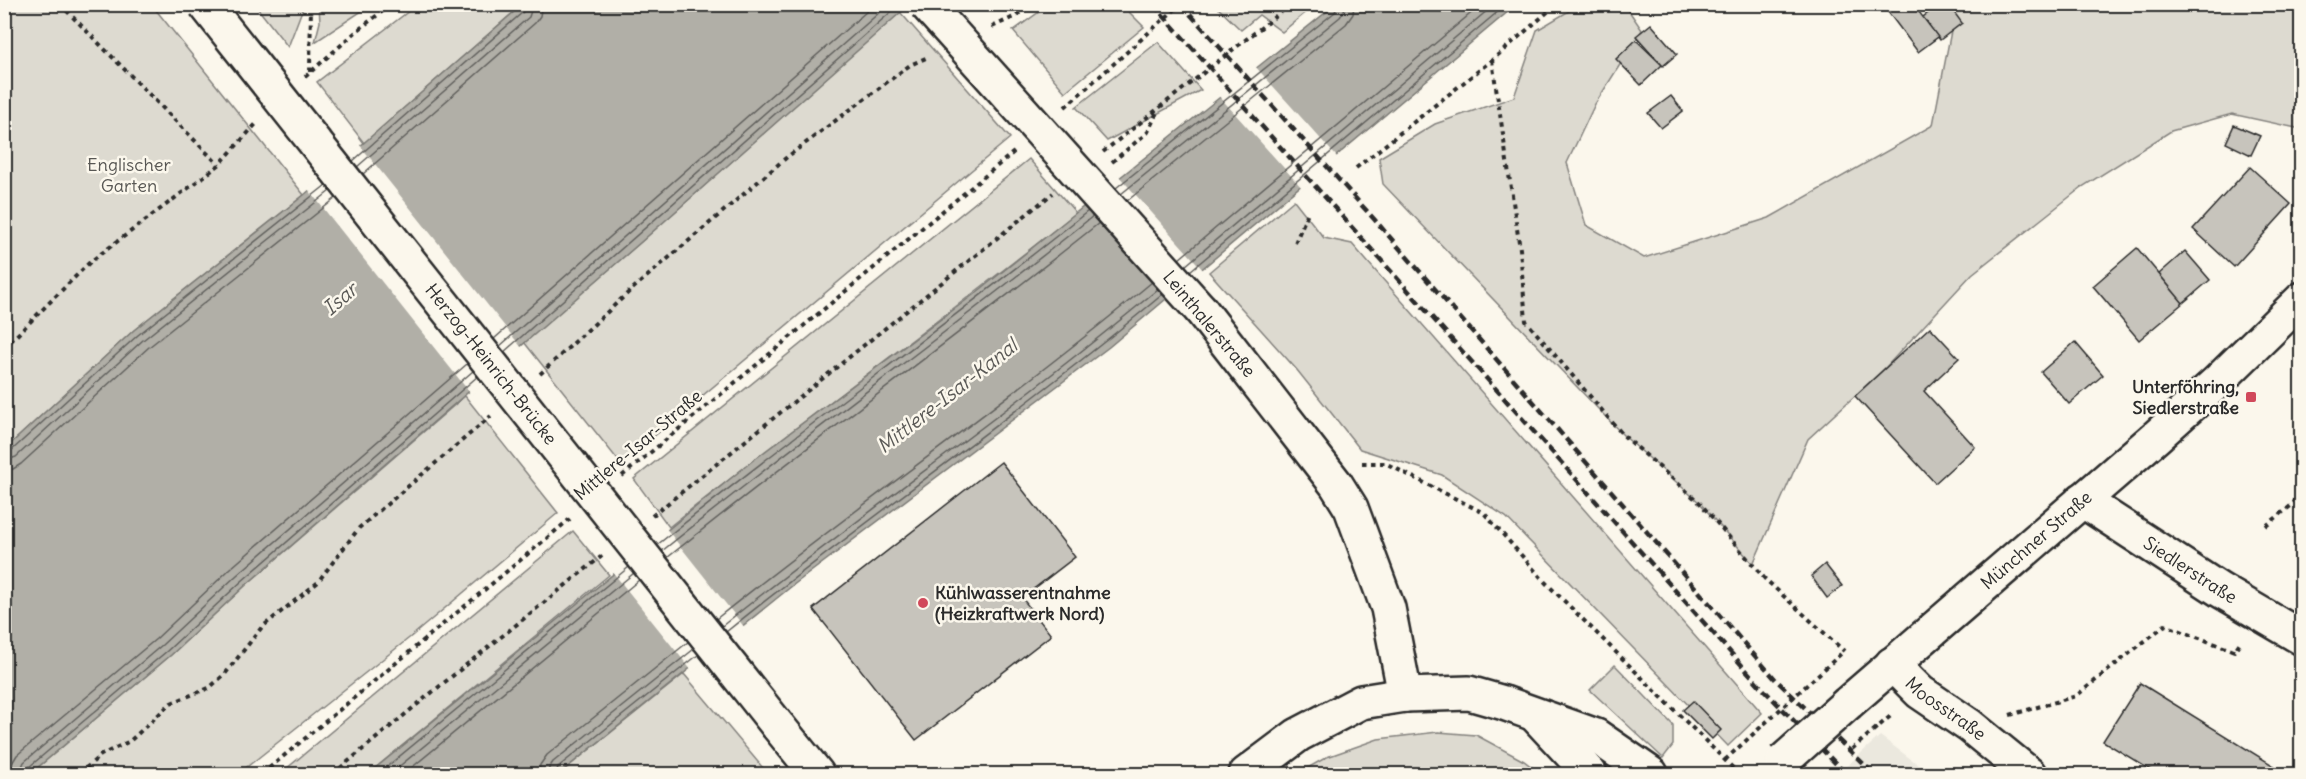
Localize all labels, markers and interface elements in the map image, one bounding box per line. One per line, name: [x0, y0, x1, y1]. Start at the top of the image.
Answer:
park label: Englischer Garten: [87, 153, 172, 197]
street label: Leinthalerstraße: [1158, 266, 1261, 382]
water label: Isar: [317, 275, 364, 320]
street label: Herzog-Heinrich-Brücke: [420, 279, 562, 449]
water label: Mittlere-Isar-Kanal: [871, 331, 1024, 458]
place label: Unterföhring, Siedlerstraße: [2132, 375, 2239, 419]
street label: Mittlere-Isar-Straße: [569, 384, 707, 505]
marker: Unterföhring, Siedlerstraße: [2244, 390, 2258, 404]
street label: Münchner Straße: [1976, 486, 2096, 594]
street label: Siedlerstraße: [2139, 531, 2241, 608]
place label: Kühlwasserentnahme (Heizkraftwerk Nord): [935, 581, 1111, 625]
marker: Kühlwasserentnahme (Heizkraftwerk Nord): [916, 596, 930, 610]
street label: Moosstraße: [1900, 672, 1991, 745]

